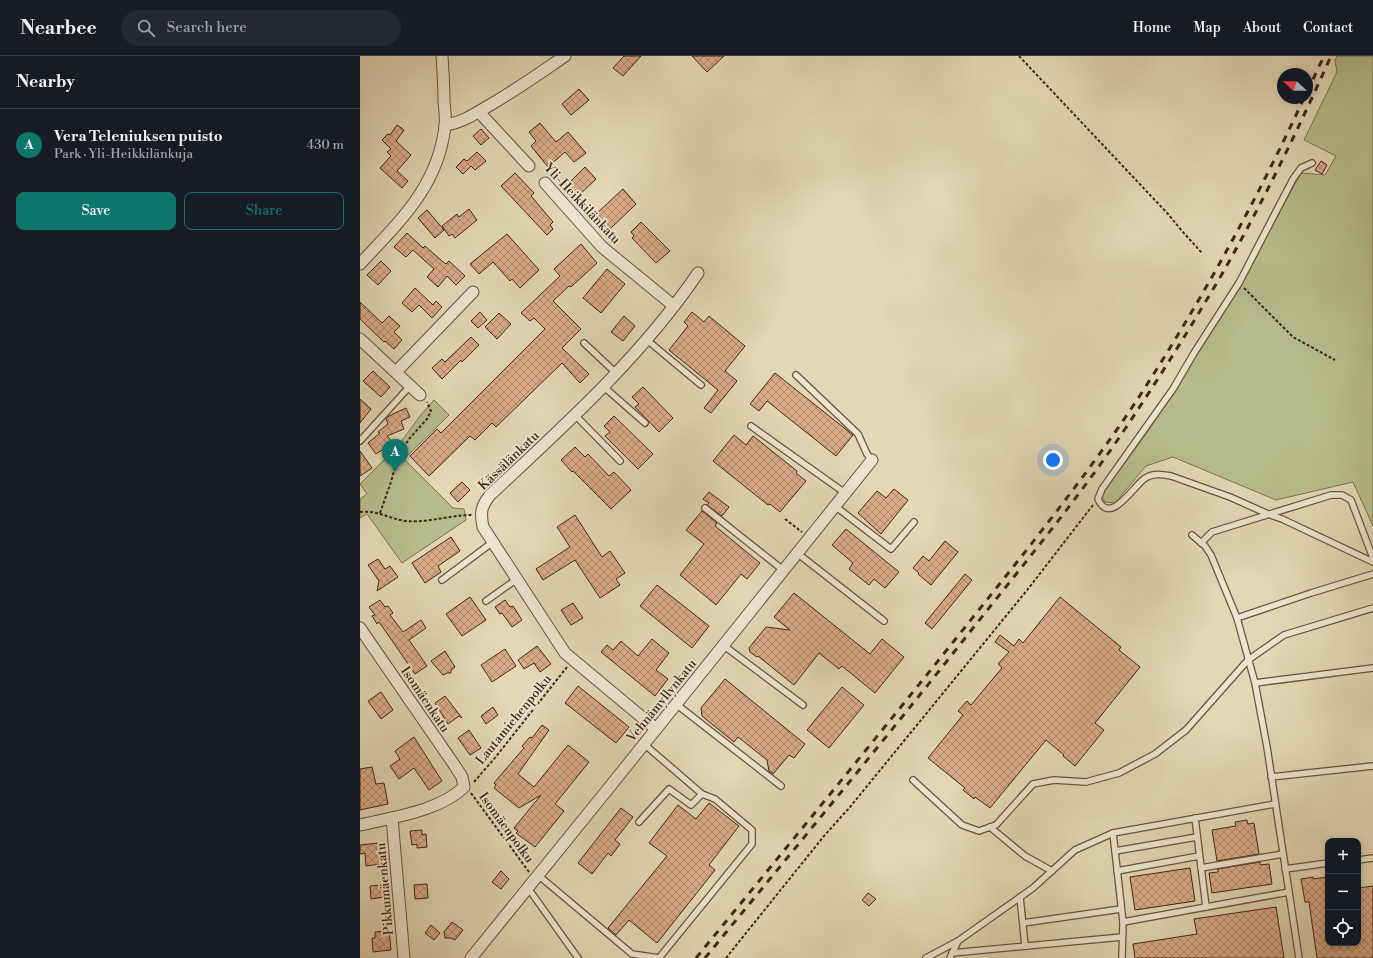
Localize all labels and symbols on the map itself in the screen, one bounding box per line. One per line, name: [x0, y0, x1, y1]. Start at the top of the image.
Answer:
north arrow: [1277, 68, 1313, 104]
street label: Yli-Heikkilänkatu: [540, 159, 624, 248]
street label: Kässälänkatu: [475, 427, 543, 494]
pin: A: [382, 439, 408, 472]
your location: [1043, 450, 1063, 470]
street label: Vehnämyllynkatu: [623, 655, 700, 746]
street label: Isomäenkatu: [397, 664, 453, 736]
street label: Lautamiehenpolku: [472, 671, 555, 768]
street label: Isomäenpolku: [475, 789, 538, 867]
street label: Pikkumäenkatu: [373, 841, 397, 936]

